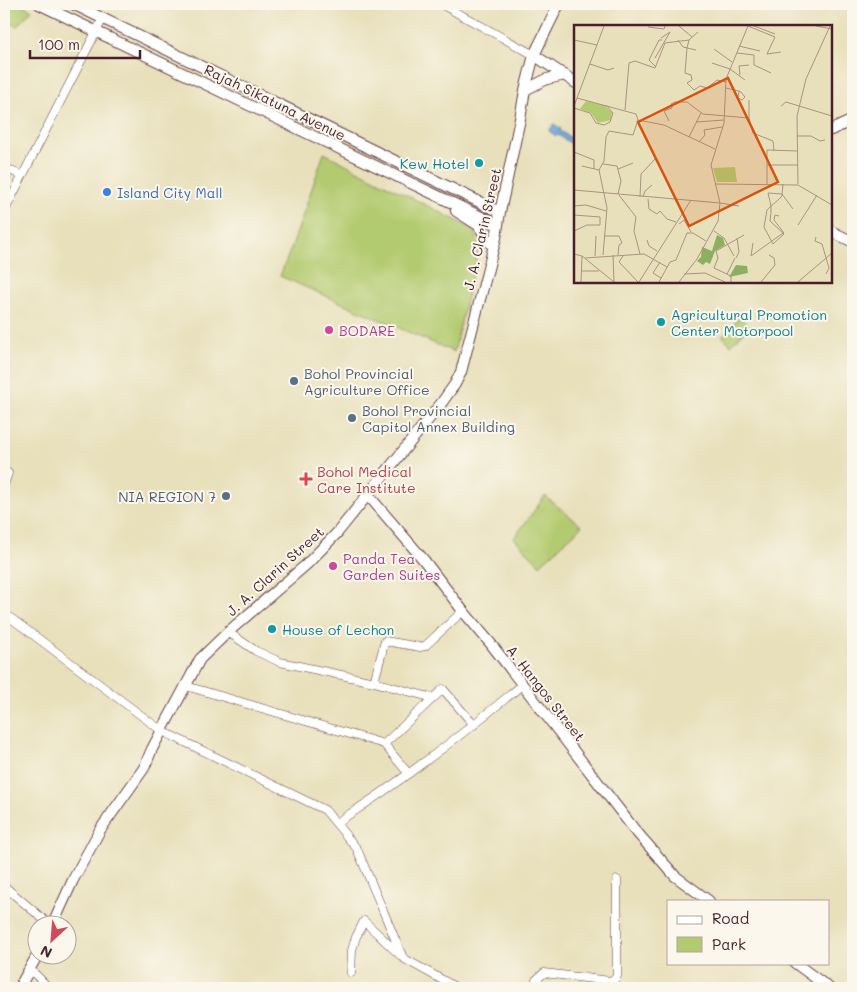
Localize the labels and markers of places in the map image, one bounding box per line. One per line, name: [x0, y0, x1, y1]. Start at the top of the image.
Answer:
place label: Kew Hotel: [400, 154, 469, 173]
marker: Kew Hotel: [473, 157, 485, 169]
place label: Island City Mall: [117, 183, 222, 202]
marker: Island City Mall: [101, 186, 113, 198]
place label: Agricultural Promotion Center Motorpool: [671, 305, 827, 340]
marker: Agricultural Promotion Center Motorpool: [655, 316, 667, 328]
place label: BODARE: [339, 321, 395, 340]
marker: BODARE: [323, 324, 335, 336]
place label: Bohol Provincial Agriculture Office: [304, 364, 430, 399]
marker: Bohol Provincial Agriculture Office: [288, 375, 300, 387]
place label: Bohol Provincial Capitol Annex Building: [362, 401, 515, 436]
marker: Bohol Provincial Capitol Annex Building: [346, 412, 358, 424]
place label: Bohol Medical Care Institute: [317, 462, 416, 497]
marker: Bohol Medical Care Institute: [299, 472, 313, 486]
place label: NIA REGION 7: [118, 487, 216, 506]
marker: NIA REGION 7: [220, 490, 232, 502]
place label: Panda Tea Garden Suites: [343, 549, 440, 584]
marker: Panda Tea Garden Suites: [327, 560, 339, 572]
place label: House of Lechon: [282, 620, 394, 639]
marker: House of Lechon: [266, 623, 278, 635]

